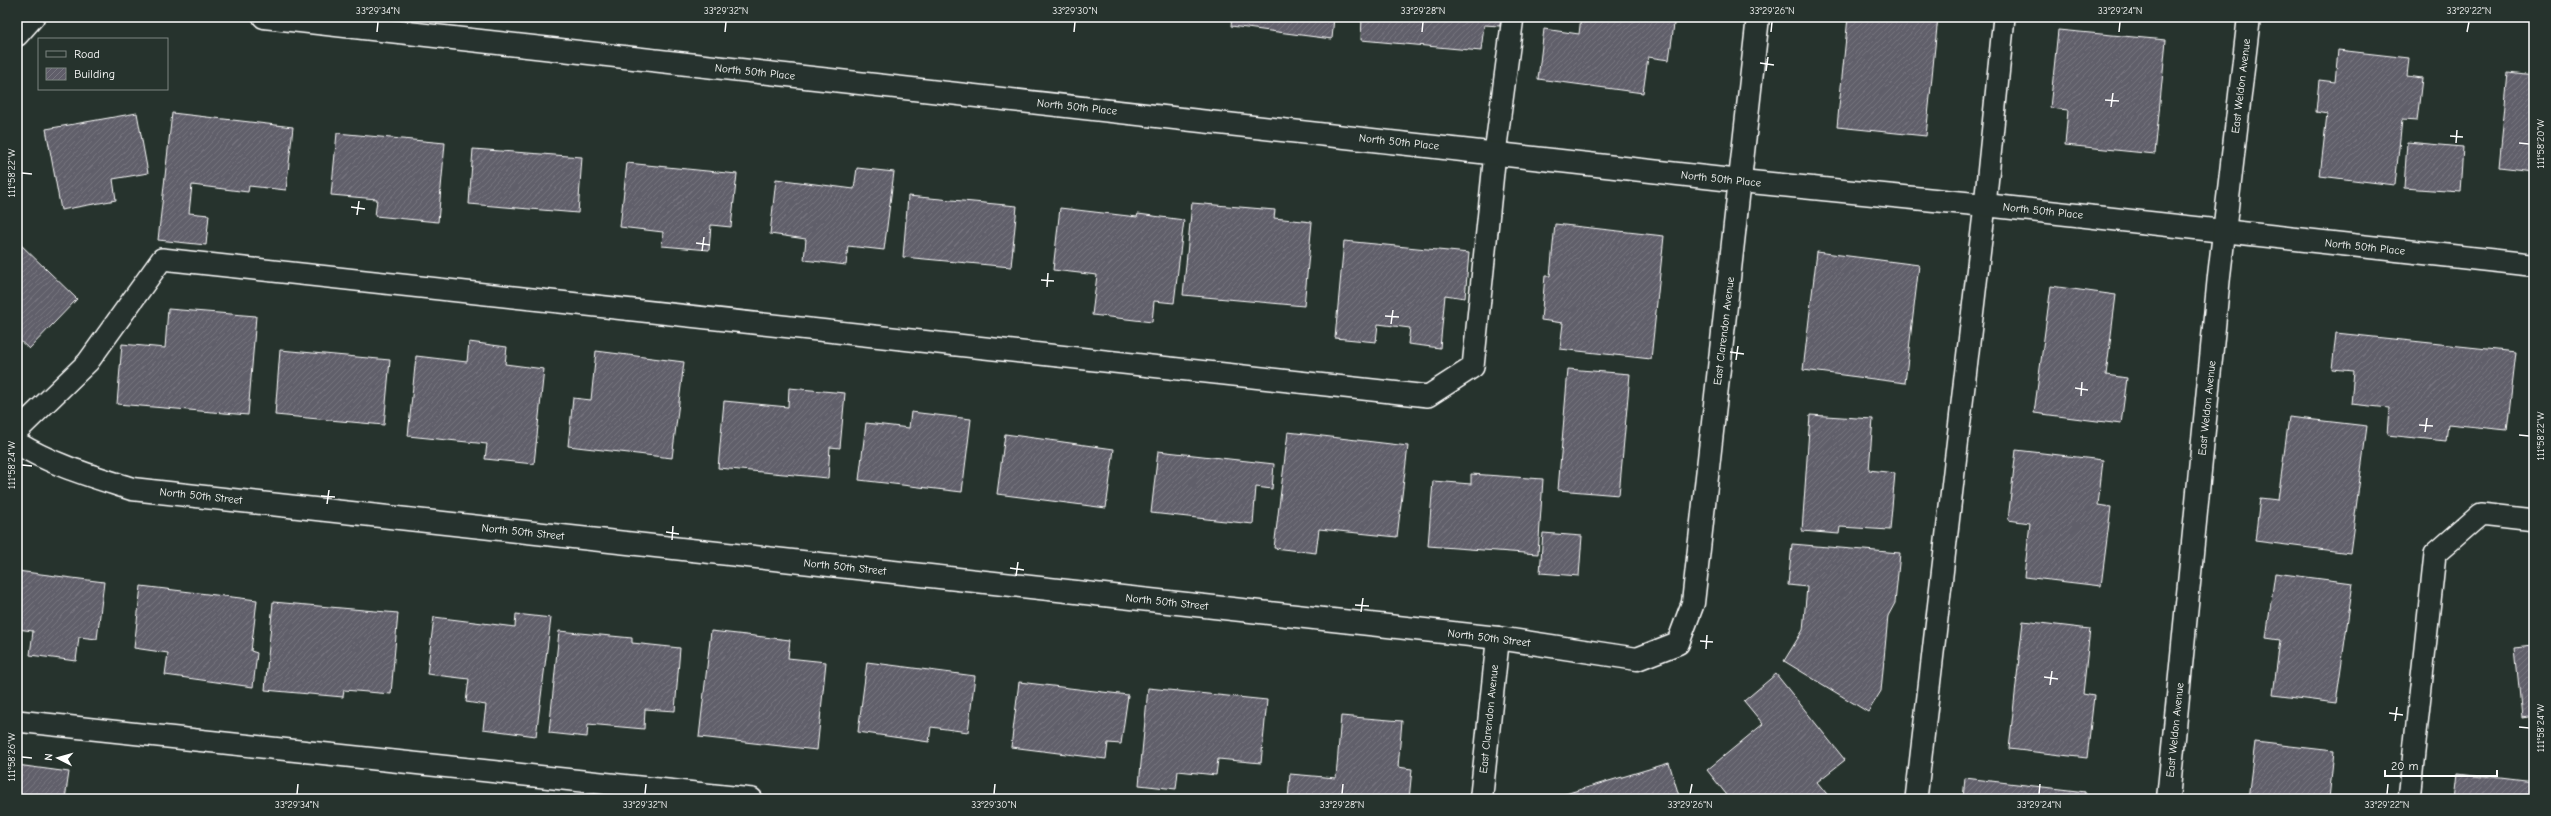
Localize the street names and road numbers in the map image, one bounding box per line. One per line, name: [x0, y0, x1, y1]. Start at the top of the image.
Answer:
street label: East Weldon Avenue: [2229, 37, 2253, 134]
street label: North 50th Place: [714, 61, 796, 83]
street label: North 50th Place: [1036, 96, 1118, 118]
street label: North 50th Place: [1358, 131, 1440, 153]
street label: North 50th Place: [1680, 168, 1762, 190]
street label: North 50th Place: [2002, 200, 2084, 222]
street label: North 50th Place: [2324, 236, 2406, 258]
street label: East Clarendon Avenue: [1711, 276, 1737, 386]
street label: East Weldon Avenue: [2196, 359, 2218, 456]
street label: North 50th Street: [159, 485, 244, 507]
street label: North 50th Street: [481, 521, 566, 543]
street label: North 50th Street: [803, 556, 888, 578]
street label: North 50th Street: [1125, 591, 1210, 613]
street label: North 50th Street: [1447, 626, 1532, 650]
street label: East Clarendon Avenue: [1477, 664, 1501, 774]
street label: East Weldon Avenue: [2164, 681, 2186, 778]

